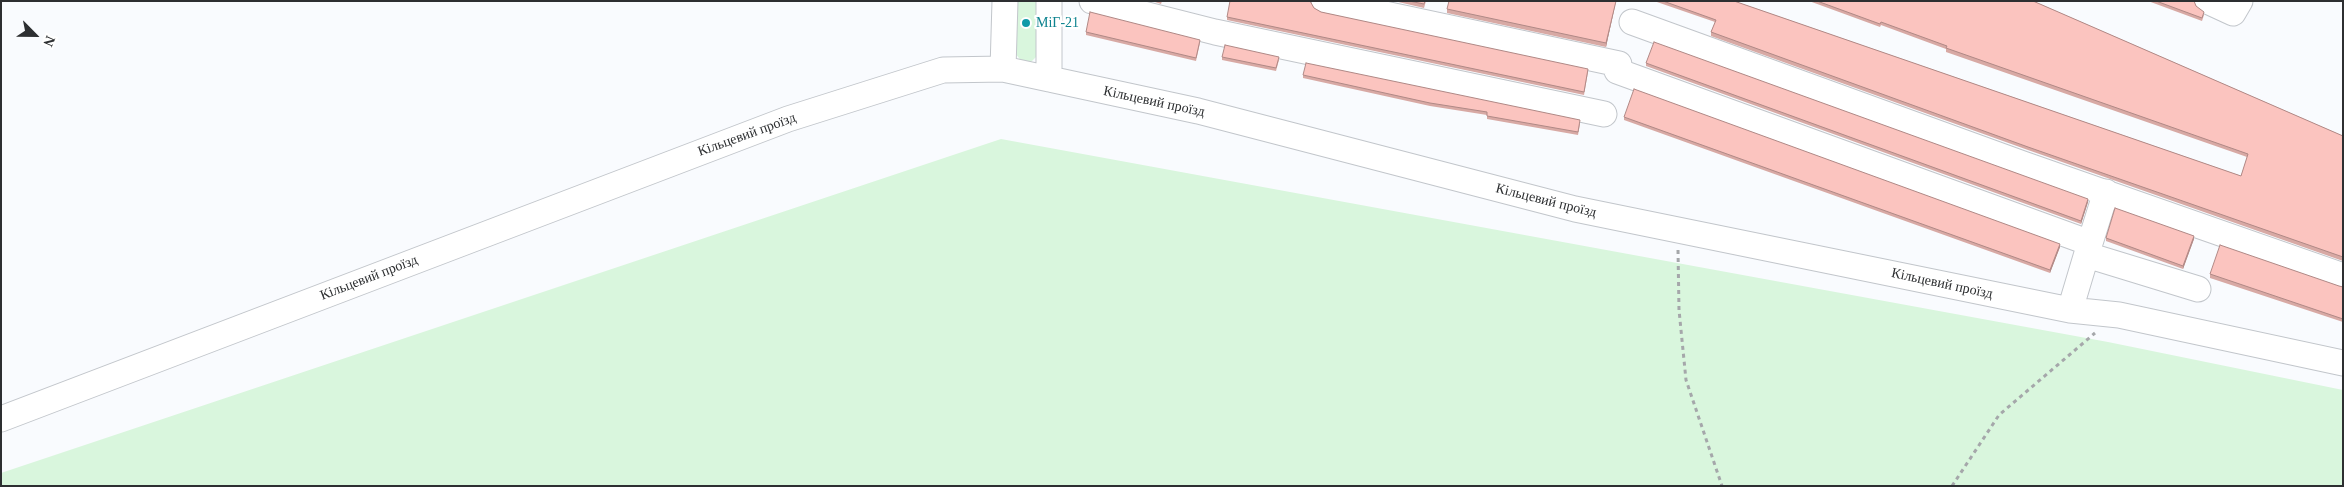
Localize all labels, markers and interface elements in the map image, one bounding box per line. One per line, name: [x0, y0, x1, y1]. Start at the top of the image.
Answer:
north arrow: [10, 10, 60, 60]
place label: МіГ-21: [1036, 15, 1079, 31]
marker: МіГ-21: [1020, 17, 1032, 29]
text: N: [40, 33, 58, 49]
street label: Кільцевий проїзд: [1102, 83, 1206, 121]
street label: Кільцевий проїзд: [696, 109, 798, 161]
street label: Кільцевий проїзд: [1494, 180, 1598, 222]
street label: Кільцевий проїзд: [318, 252, 420, 304]
street label: Кільцевий проїзд: [1890, 265, 1994, 303]

